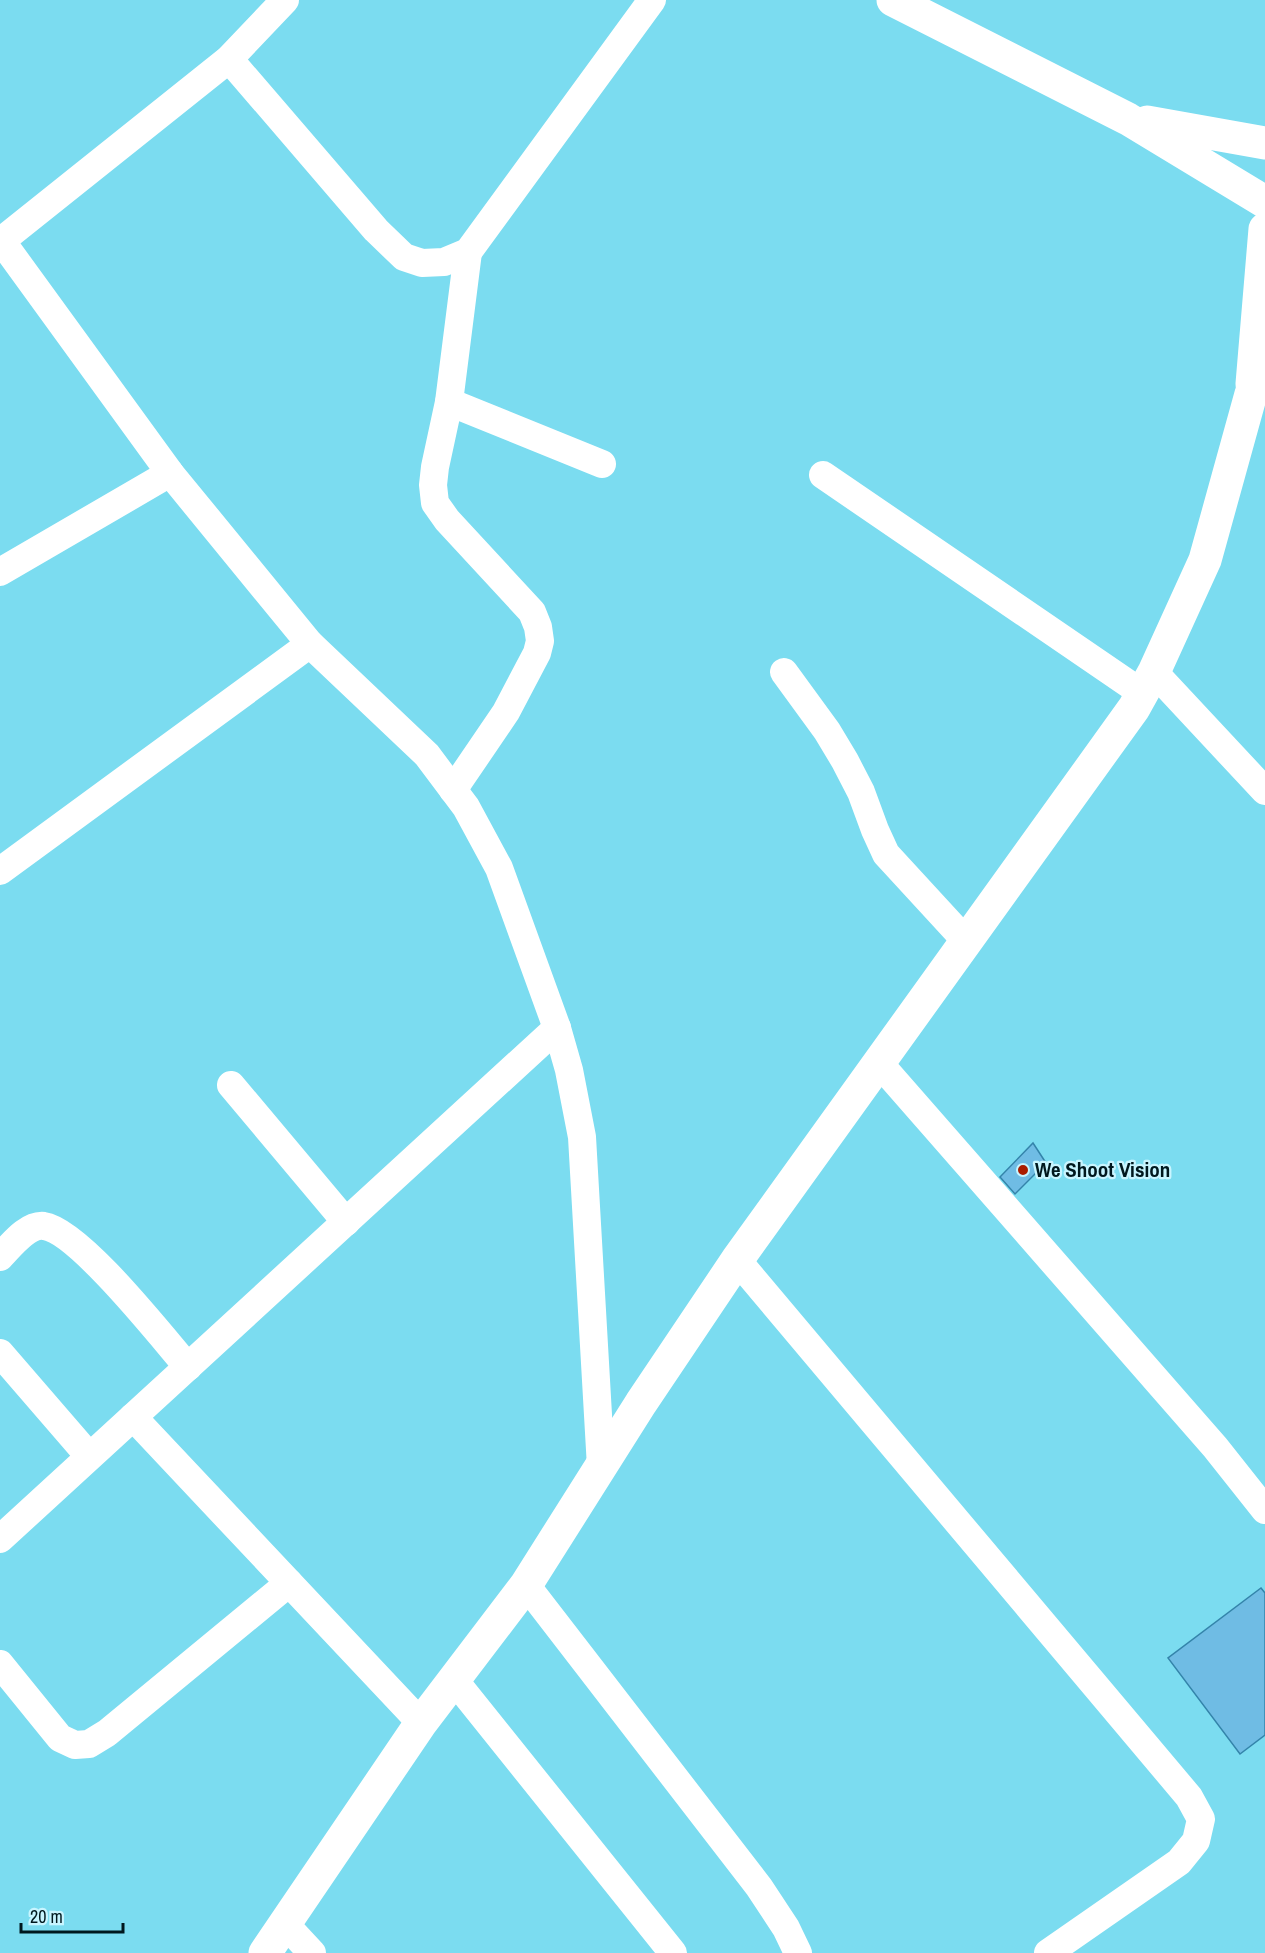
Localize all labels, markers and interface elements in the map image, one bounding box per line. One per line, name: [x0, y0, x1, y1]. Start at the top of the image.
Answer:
place label: We Shoot Vision: [1035, 1155, 1170, 1184]
marker: We Shoot Vision: [1016, 1163, 1030, 1177]
scale bar: [21, 1896, 123, 1934]
text: 20 m: [30, 1904, 63, 1929]

